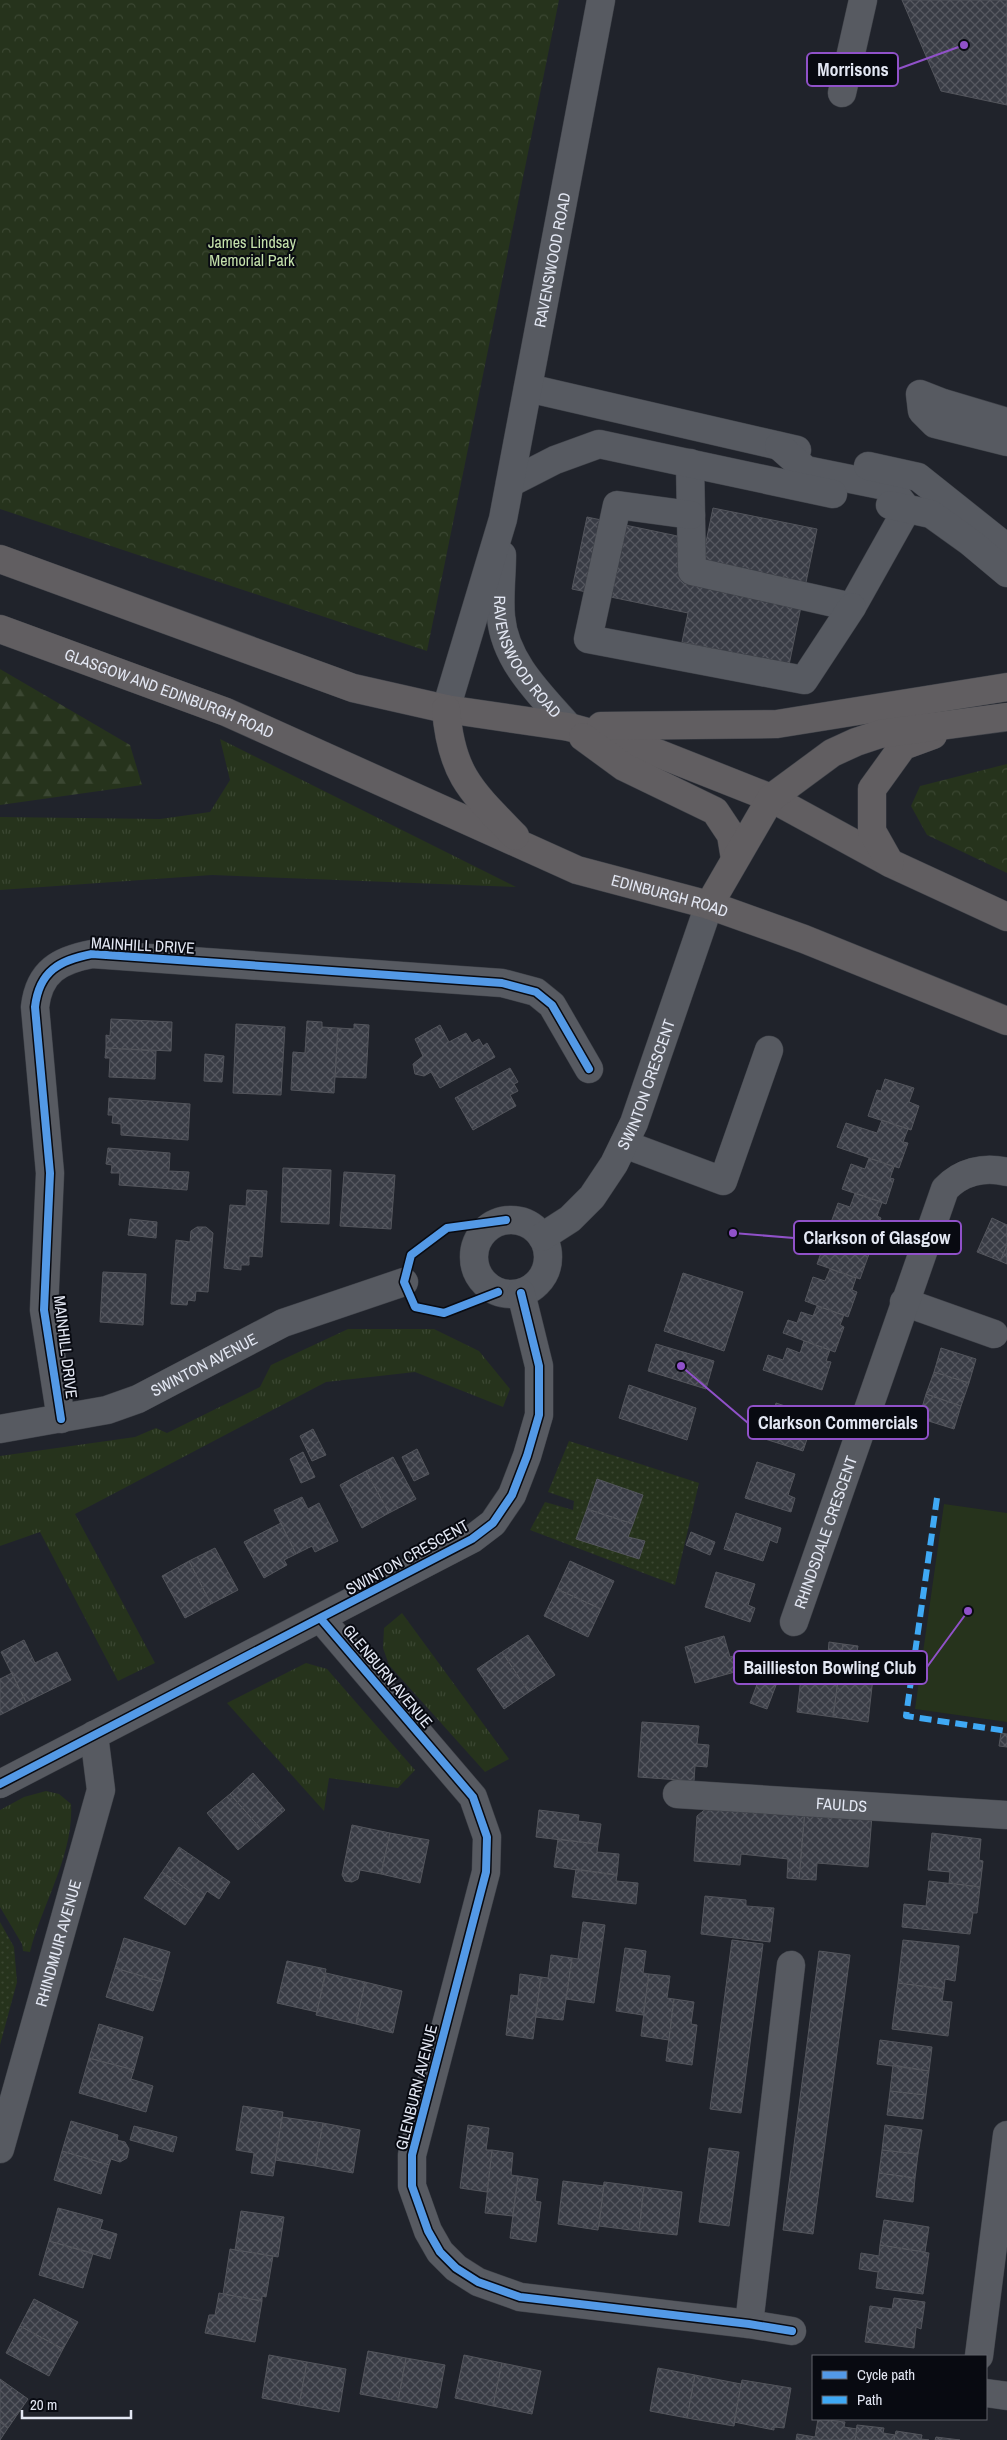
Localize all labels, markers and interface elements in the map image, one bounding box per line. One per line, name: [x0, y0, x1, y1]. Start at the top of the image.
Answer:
callout: Morrisons: [807, 53, 898, 86]
text: Morrisons: [817, 57, 889, 82]
street label: RAVENSWOOD ROAD: [528, 191, 575, 329]
park label: James Lindsay Memorial Park: [208, 231, 297, 271]
street label: RAVENSWOOD ROAD: [489, 595, 566, 722]
street label: GLASGOW AND EDINBURGH ROAD: [62, 643, 278, 743]
street label: EDINBURGH ROAD: [609, 869, 732, 922]
street label: MAINHILL DRIVE: [91, 931, 195, 959]
street label: SWINTON CRESCENT: [612, 1016, 680, 1153]
callout: Clarkson of Glasgow: [794, 1221, 961, 1254]
text: Clarkson of Glasgow: [804, 1225, 951, 1250]
street label: MAINHILL DRIVE: [49, 1294, 83, 1400]
street label: SWINTON AVENUE: [147, 1327, 261, 1402]
callout: Clarkson Commercials: [748, 1406, 928, 1439]
text: Clarkson Commercials: [758, 1410, 918, 1435]
street label: RHINDSDALE CRESCENT: [788, 1453, 862, 1612]
street label: SWINTON CRESCENT: [342, 1514, 472, 1600]
street label: GLENBURN AVENUE: [338, 1620, 438, 1732]
callout: Baillieston Bowling Club: [734, 1651, 927, 1684]
text: Baillieston Bowling Club: [743, 1655, 917, 1680]
street label: FAULDS: [815, 1792, 868, 1817]
street label: RHINDMUIR AVENUE: [30, 1877, 86, 2009]
street label: GLENBURN AVENUE: [390, 2022, 442, 2152]
legend: [812, 2355, 987, 2420]
text: Cycle path: [857, 2364, 915, 2385]
scale bar: [22, 2388, 131, 2420]
text: Path: [857, 2389, 882, 2410]
text: 20 m: [30, 2394, 57, 2415]

